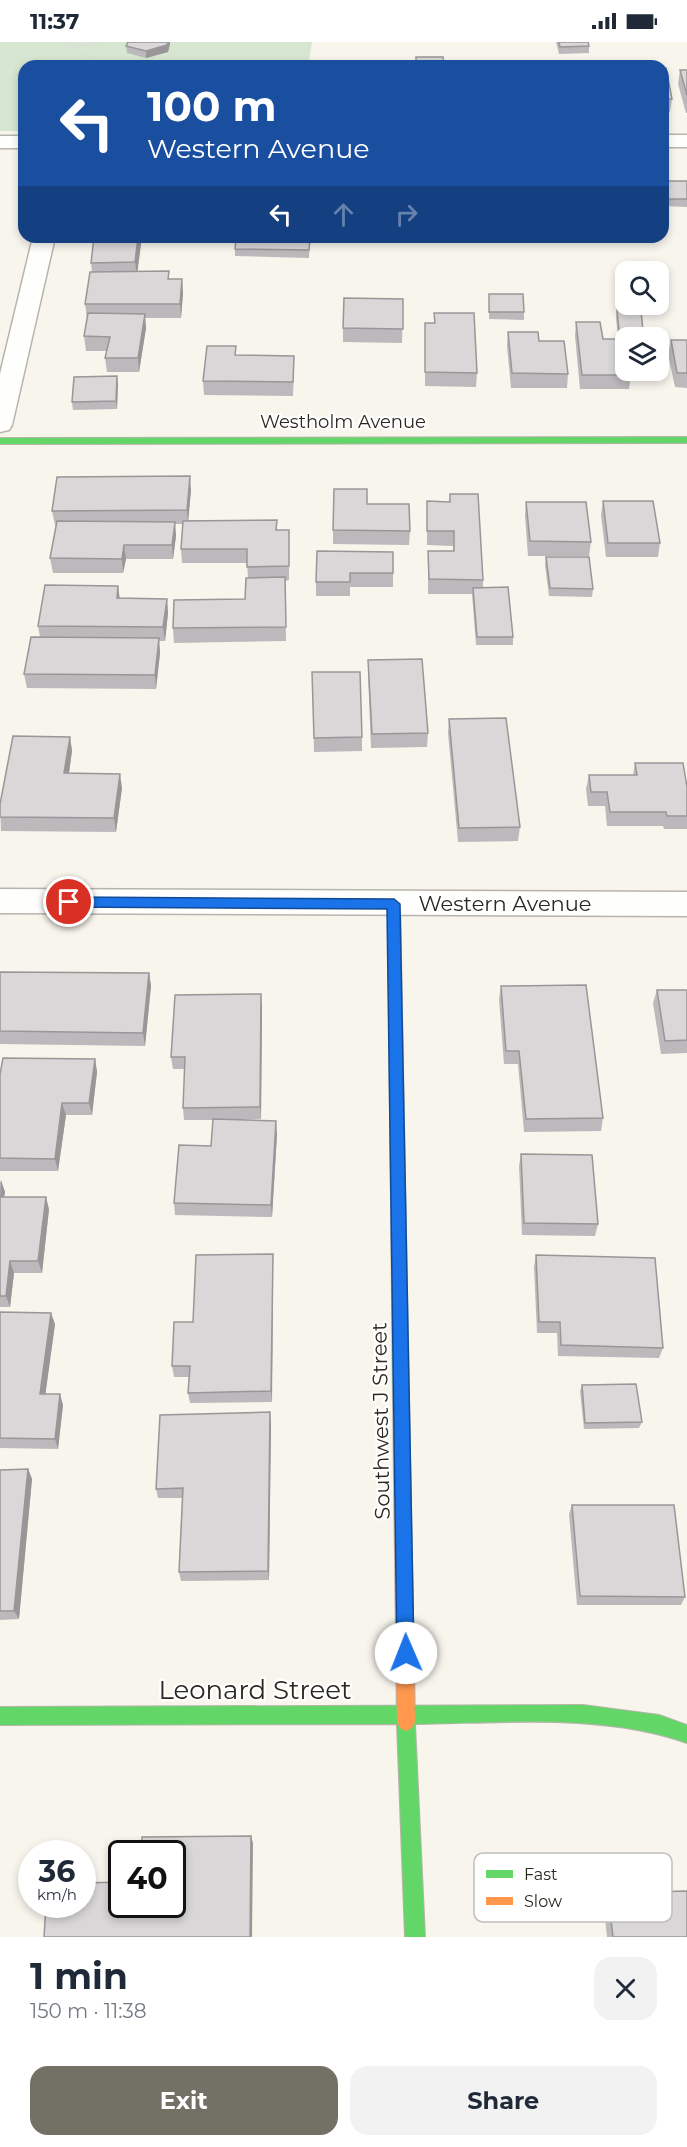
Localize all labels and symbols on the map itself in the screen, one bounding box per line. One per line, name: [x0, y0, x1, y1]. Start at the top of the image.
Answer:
street label: Westholm Avenue: [260, 411, 426, 433]
pin: [43, 876, 94, 927]
street label: Western Avenue: [418, 891, 592, 916]
street label: Southwest J Street: [366, 1322, 395, 1520]
position arrow: [374, 1621, 438, 1685]
street label: Leonard Street: [158, 1674, 352, 1706]
speed limit sign: 40: [108, 1840, 186, 1918]
legend: [474, 1853, 672, 1922]
text: Fast: [524, 1865, 558, 1884]
text: Slow: [524, 1892, 562, 1911]

